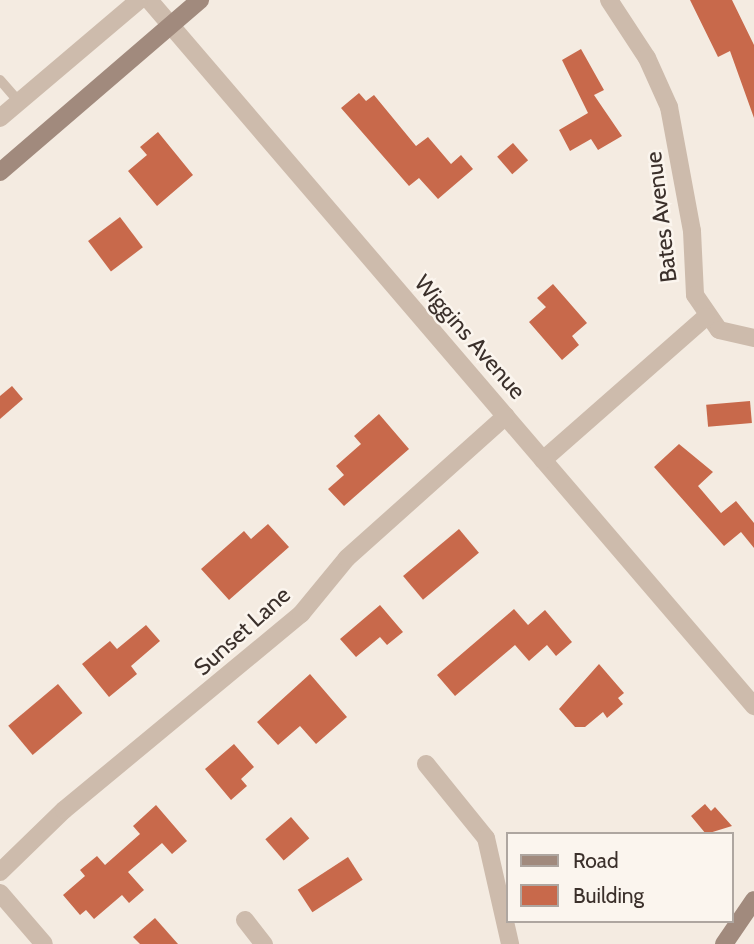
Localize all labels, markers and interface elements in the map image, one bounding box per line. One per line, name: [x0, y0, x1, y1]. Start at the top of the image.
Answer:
street label: Bates Avenue: [639, 150, 683, 284]
street label: Wiggins Avenue: [409, 269, 531, 405]
street label: Sunset Lane: [188, 581, 296, 681]
legend: [505, 832, 733, 923]
text: Road: [573, 848, 619, 873]
text: Building: [573, 883, 644, 908]

